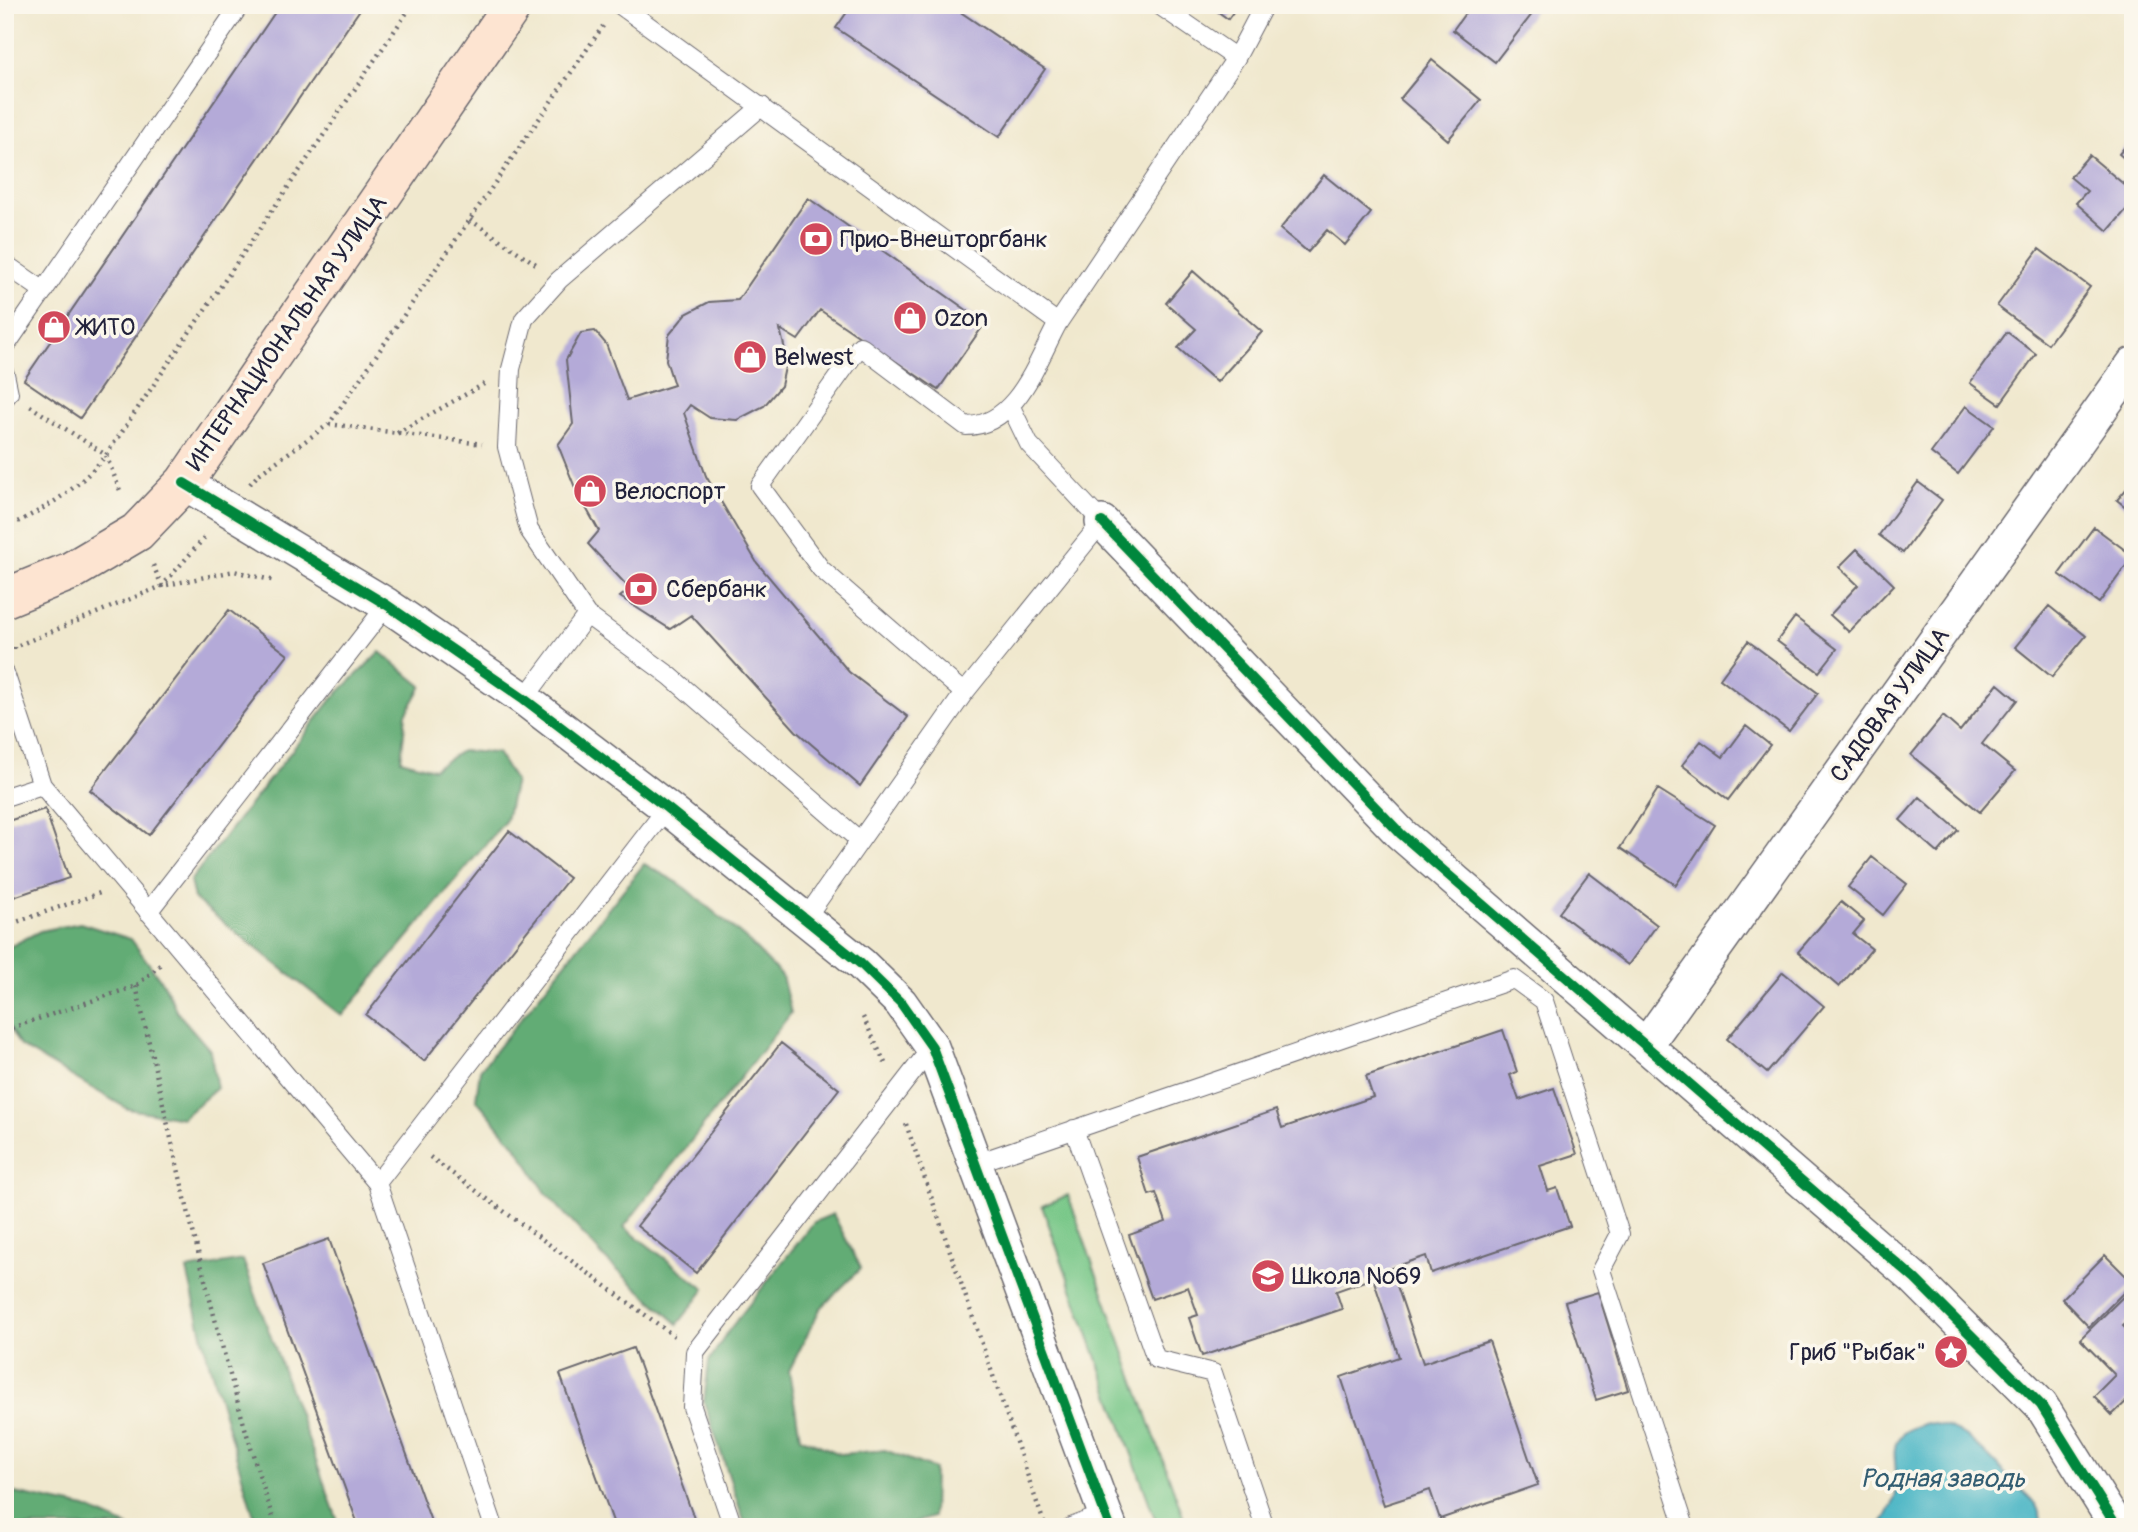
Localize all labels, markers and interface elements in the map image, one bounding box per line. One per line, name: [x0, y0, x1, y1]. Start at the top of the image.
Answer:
street label: ИНТЕРНАЦИОНАЛЬНАЯ УЛИЦА: [180, 190, 394, 476]
bank icon: Прио-Внешторгбанк: [797, 220, 835, 258]
place label: Прио-Внешторгбанк: [840, 225, 1048, 254]
shop icon: Ozon: [891, 299, 929, 337]
place label: Ozon: [934, 304, 988, 333]
shop icon: ЖИТО: [35, 308, 73, 346]
place label: ЖИТО: [74, 313, 135, 342]
shop icon: Belwest: [731, 338, 769, 376]
place label: Belwest: [774, 343, 854, 372]
shop icon: Велоспорт: [571, 472, 609, 510]
place label: Велоспорт: [614, 477, 726, 506]
bank icon: Сбербанк: [622, 570, 660, 608]
place label: Сбербанк: [666, 575, 767, 604]
street label: САДОВАЯ УЛИЦА: [1824, 622, 1956, 788]
school or university icon: Школа №69: [1249, 1257, 1287, 1295]
place label: Школа №69: [1292, 1262, 1421, 1291]
place icon: Гриб "Рыбак": [1932, 1333, 1970, 1371]
place label: Гриб "Рыбак": [1789, 1338, 1926, 1367]
water label: Родная заводь: [1861, 1463, 2025, 1495]

